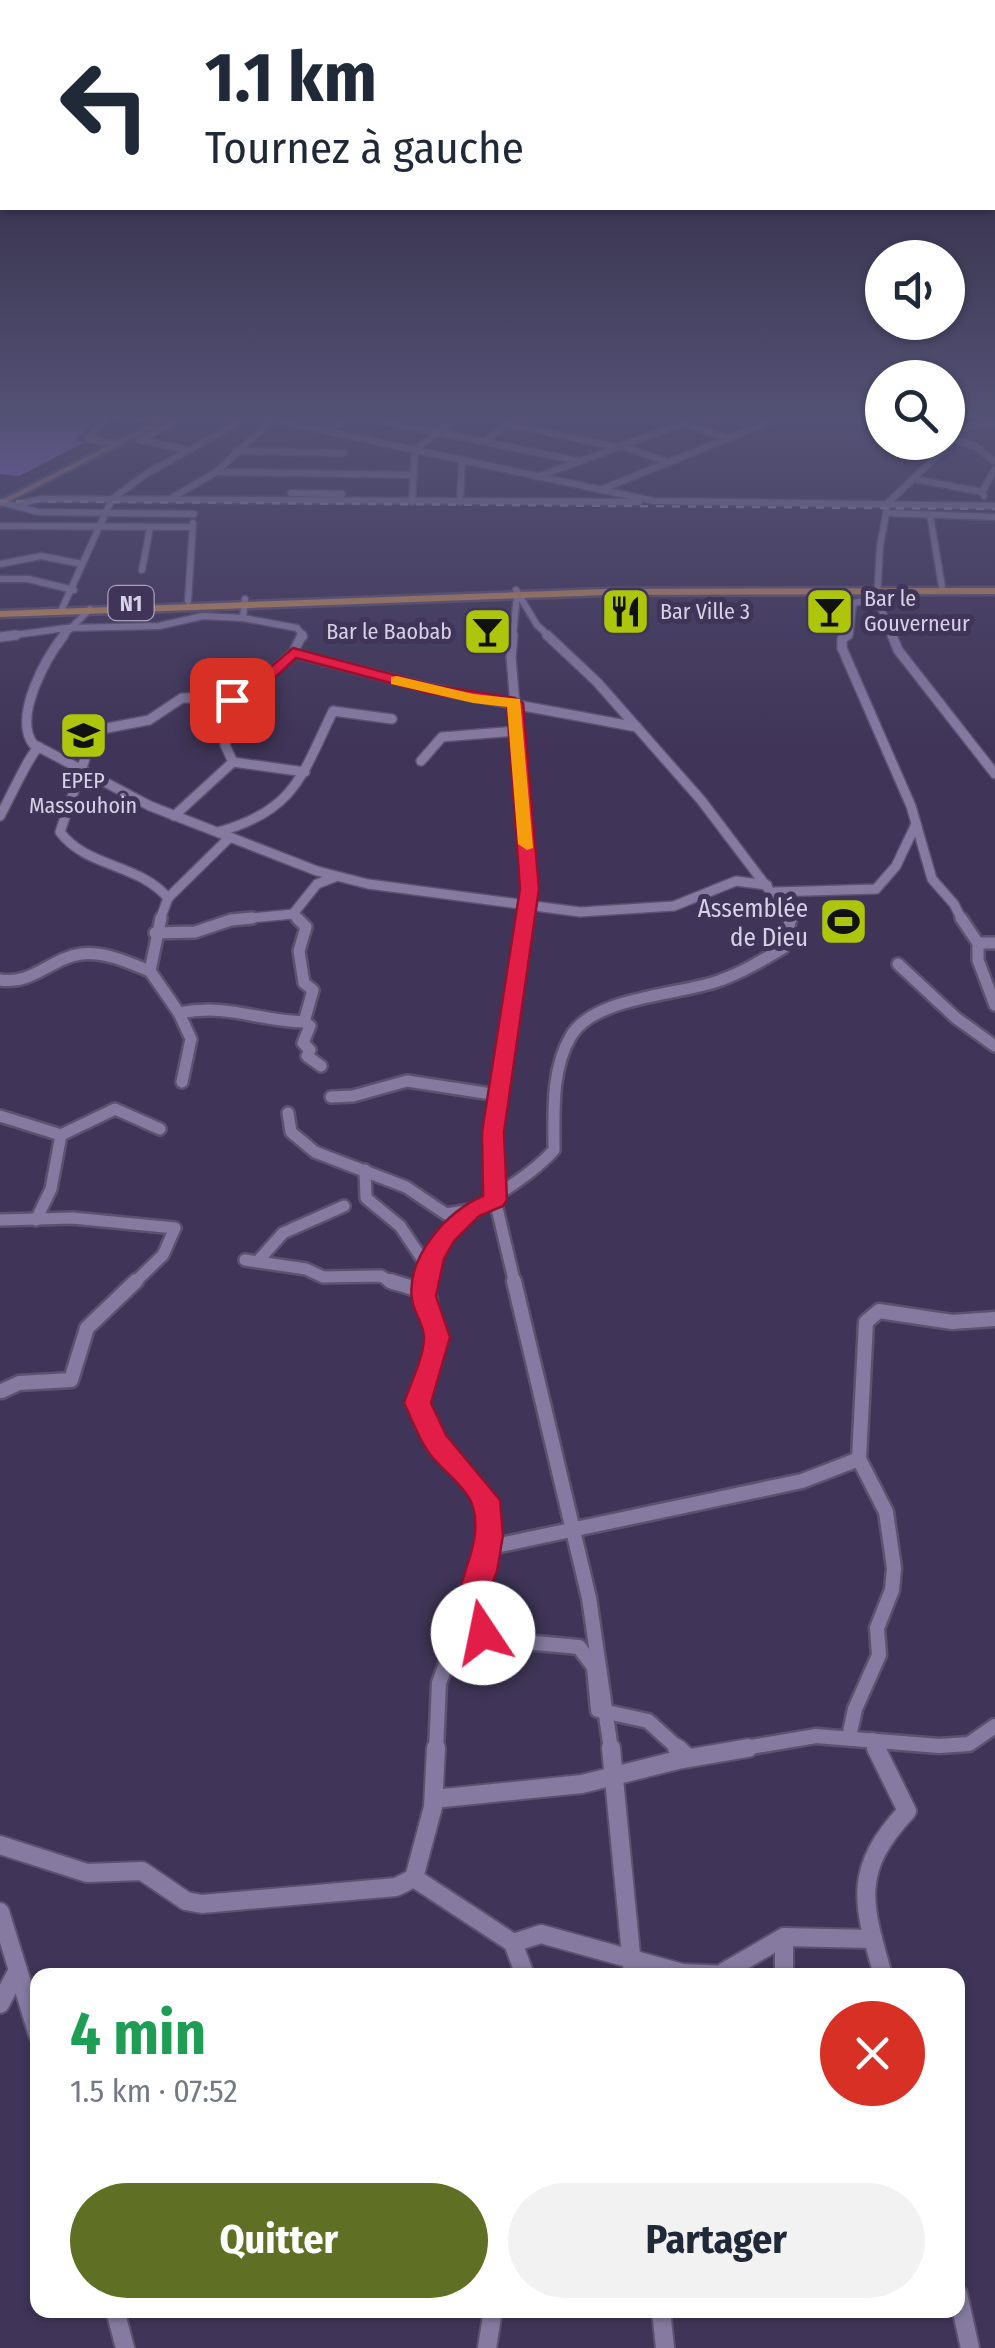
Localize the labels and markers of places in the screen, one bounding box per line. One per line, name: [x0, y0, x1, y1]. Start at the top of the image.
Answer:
restaurant icon: Bar Ville 3: [599, 585, 651, 637]
bar icon: Bar le Gouverneur: [803, 585, 855, 637]
place label: Bar le Gouverneur: [864, 585, 970, 637]
place label: Bar Ville 3: [660, 598, 750, 625]
bar icon: Bar le Baobab: [461, 605, 513, 657]
place label: Bar le Baobab: [326, 618, 452, 645]
pin: [190, 658, 275, 743]
school or university icon: EPEP Massouhoin: [57, 710, 109, 762]
place label: EPEP Massouhoin: [29, 767, 137, 819]
place label: Assemblée de Dieu: [698, 894, 808, 953]
sports icon: Assemblée de Dieu: [817, 896, 869, 948]

